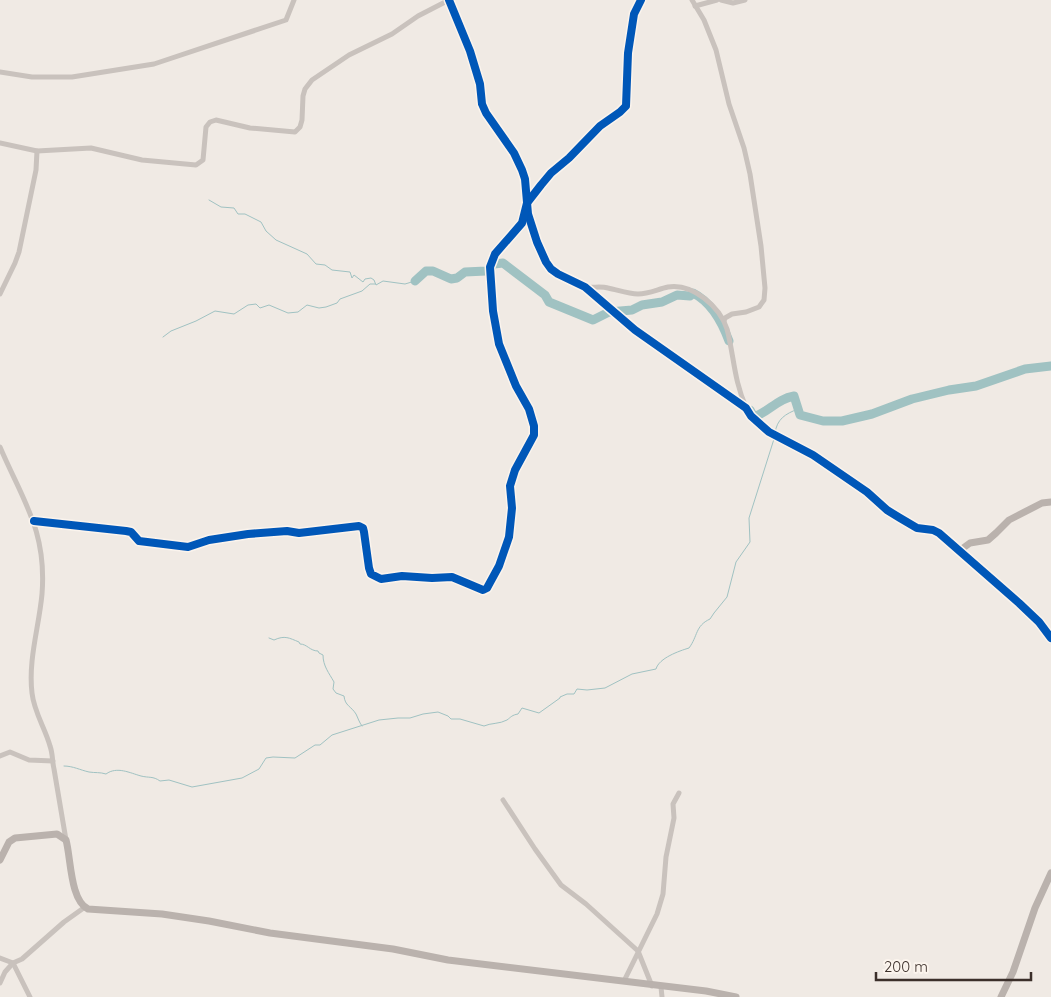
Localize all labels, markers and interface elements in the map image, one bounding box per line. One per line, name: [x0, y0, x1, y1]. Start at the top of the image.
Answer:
scale bar: [876, 950, 1031, 982]
text: 200 m: [884, 957, 928, 976]

